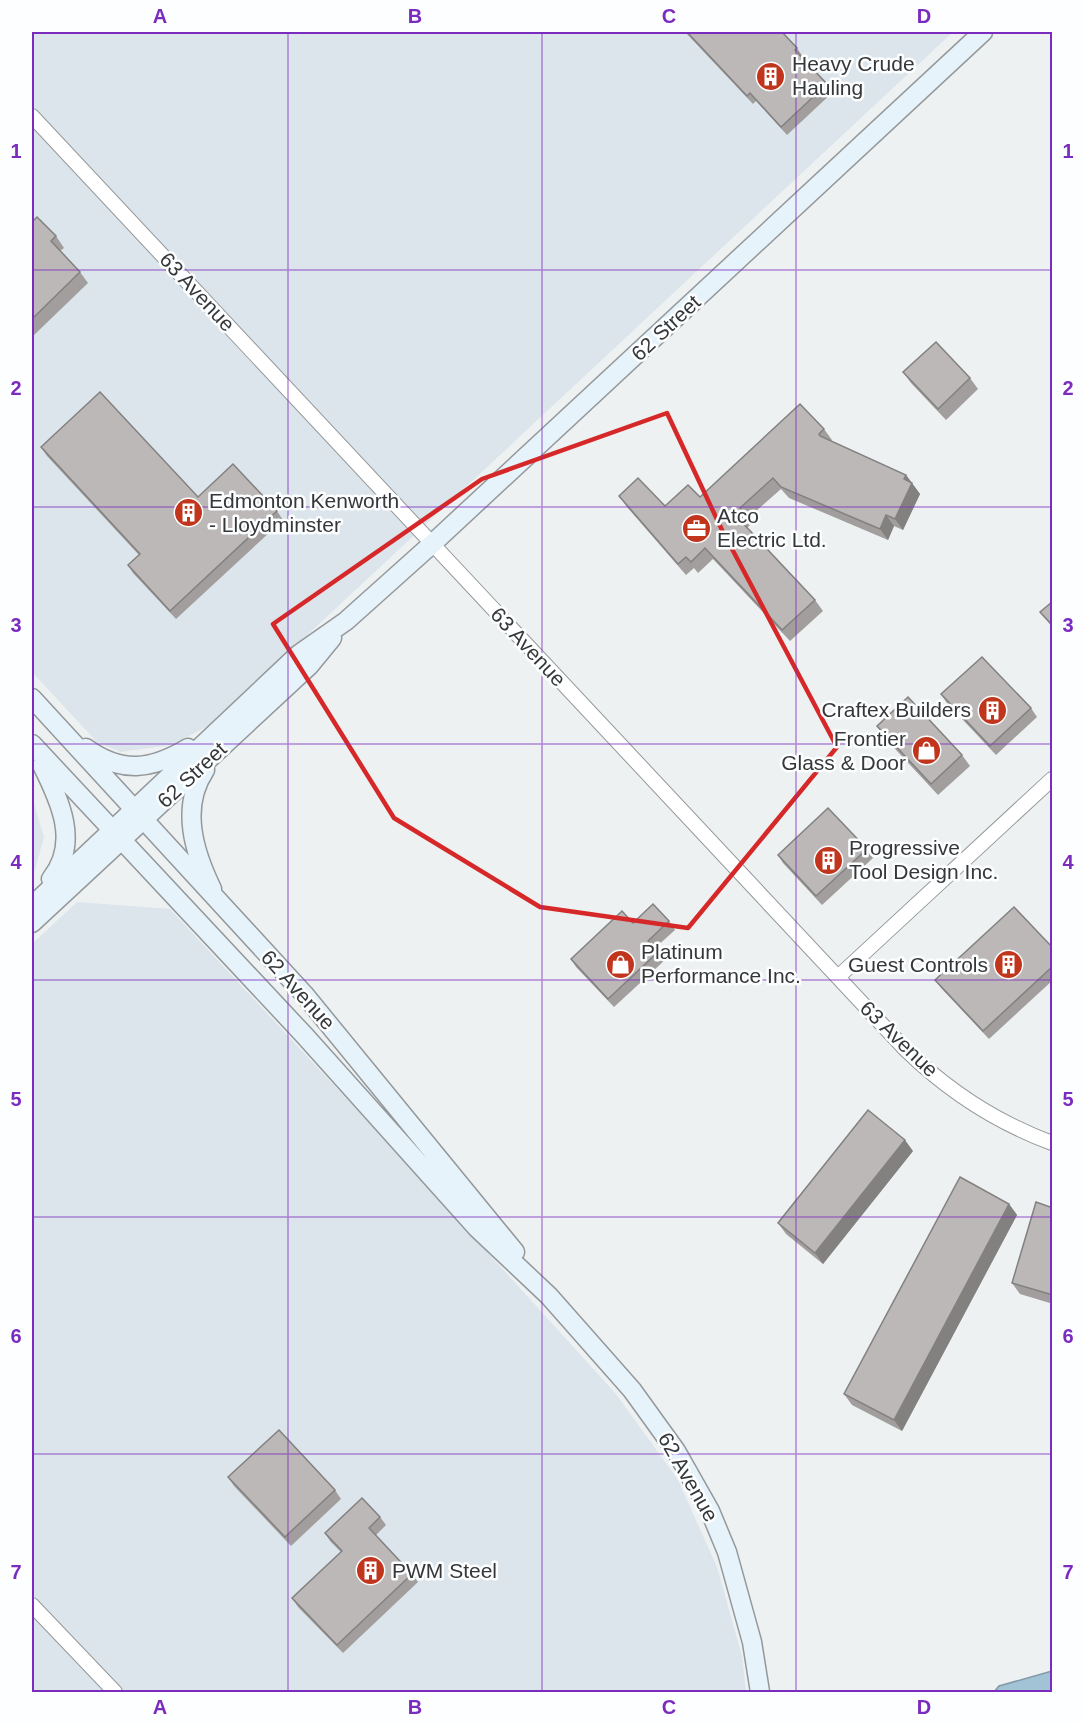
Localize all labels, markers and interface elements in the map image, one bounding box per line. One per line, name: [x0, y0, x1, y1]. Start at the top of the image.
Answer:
text: A: [153, 5, 167, 27]
text: B: [408, 5, 422, 27]
text: C: [662, 5, 676, 27]
text: D: [917, 5, 931, 27]
place label: Heavy Crude Hauling: [792, 52, 915, 99]
building icon: Heavy Crude Hauling: [755, 60, 787, 92]
text: 1: [10, 140, 22, 162]
text: 1: [1062, 140, 1074, 162]
street label: 63 Avenue: [155, 248, 239, 336]
street label: 62 Street: [627, 290, 705, 365]
text: 2: [10, 377, 22, 399]
text: 2: [1062, 377, 1074, 399]
place label: Edmonton Kenworth - Lloydminster: [209, 489, 399, 536]
building icon: Edmonton Kenworth - Lloydminster: [172, 497, 204, 529]
place label: Atco Electric Ltd.: [717, 504, 827, 551]
office icon: Atco Electric Ltd.: [680, 512, 712, 544]
street label: 63 Avenue: [486, 603, 570, 691]
text: 3: [10, 614, 22, 636]
text: 3: [1062, 614, 1074, 636]
building icon: Craftex Builders: [976, 694, 1008, 726]
place label: Craftex Builders: [822, 698, 971, 721]
place label: Frontier Glass & Door: [781, 727, 906, 774]
shop icon: Frontier Glass & Door: [911, 735, 943, 767]
street label: 62 Street: [153, 737, 231, 812]
place label: Progressive Tool Design Inc.: [849, 836, 998, 883]
building icon: Progressive Tool Design Inc.: [812, 844, 844, 876]
text: 4: [10, 851, 22, 873]
text: 4: [1062, 851, 1074, 873]
place label: Platinum Performance Inc.: [641, 940, 801, 987]
street label: 62 Avenue: [257, 945, 340, 1034]
shop icon: Platinum Performance Inc.: [604, 948, 636, 980]
building icon: Guest Controls: [993, 949, 1025, 981]
place label: Guest Controls: [848, 953, 988, 976]
street label: 63 Avenue: [856, 996, 943, 1081]
text: 5: [10, 1088, 22, 1110]
text: 5: [1062, 1088, 1074, 1110]
text: 6: [10, 1325, 22, 1347]
text: 6: [1062, 1325, 1074, 1347]
street label: 62 Avenue: [654, 1428, 723, 1525]
building icon: PWM Steel: [355, 1555, 387, 1587]
place label: PWM Steel: [392, 1559, 497, 1582]
text: 7: [10, 1561, 22, 1583]
text: 7: [1062, 1561, 1074, 1583]
text: A: [153, 1696, 167, 1718]
text: B: [408, 1696, 422, 1718]
text: C: [662, 1696, 676, 1718]
text: D: [917, 1696, 931, 1718]

